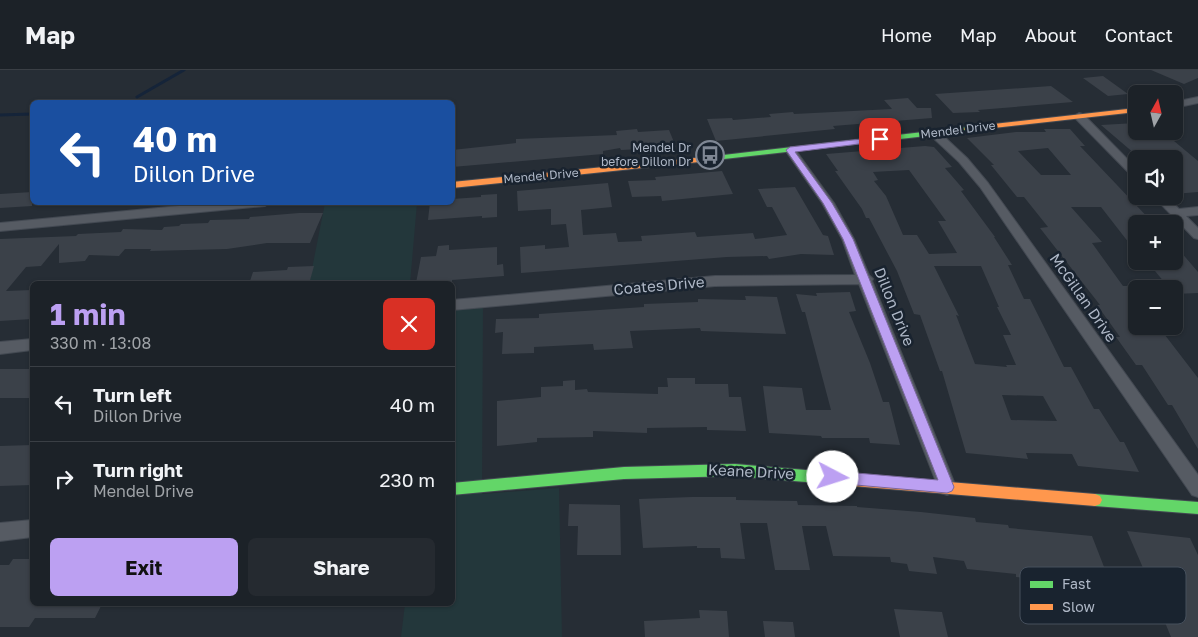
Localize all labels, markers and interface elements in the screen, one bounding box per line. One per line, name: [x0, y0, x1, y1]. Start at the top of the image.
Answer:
text: Map: [25, 20, 75, 49]
text: Home: [881, 24, 932, 46]
text: Map: [960, 24, 997, 46]
text: About: [1025, 24, 1077, 46]
text: Contact: [1105, 24, 1173, 46]
north arrow: [1128, 85, 1182, 140]
map controls: [1128, 85, 1183, 335]
street label: Mendel Drive: [920, 117, 996, 142]
text: 40 m: [133, 118, 217, 160]
pin: [859, 118, 901, 160]
icon: left: [50, 120, 115, 185]
icon: arrive: [866, 125, 894, 153]
place label: Mendel Dr before Dillon Dr: [601, 140, 691, 169]
bus stop icon: Mendel Dr before Dillon Dr: [695, 140, 725, 170]
button: sound: [1128, 150, 1183, 205]
text: Dillon Drive: [133, 160, 255, 187]
street label: Mendel Drive: [503, 165, 579, 186]
button: +: [1128, 215, 1183, 270]
street label: McGillan Drive: [1047, 250, 1121, 345]
street label: Dillon Drive: [871, 265, 919, 349]
street label: Coates Drive: [613, 272, 705, 298]
button: −: [1128, 280, 1183, 335]
text: 1 min: [50, 296, 126, 332]
button: close: [383, 298, 435, 350]
text: 330 m · 13:08: [50, 333, 151, 353]
text: Turn left: [93, 383, 172, 406]
icon: left: [50, 390, 78, 418]
text: 40 m: [390, 393, 435, 416]
text: Dillon Drive: [93, 406, 182, 426]
position arrow: [806, 450, 858, 502]
text: Turn right: [93, 458, 183, 481]
street label: Keane Drive: [708, 460, 795, 482]
icon: right: [50, 465, 78, 493]
text: 230 m: [380, 468, 435, 491]
text: Mendel Drive: [93, 481, 194, 501]
button: Exit: [50, 538, 238, 596]
button: Share: [248, 538, 435, 596]
legend: [1020, 567, 1186, 624]
text: Fast: [1062, 575, 1091, 592]
text: Slow: [1062, 598, 1095, 615]

